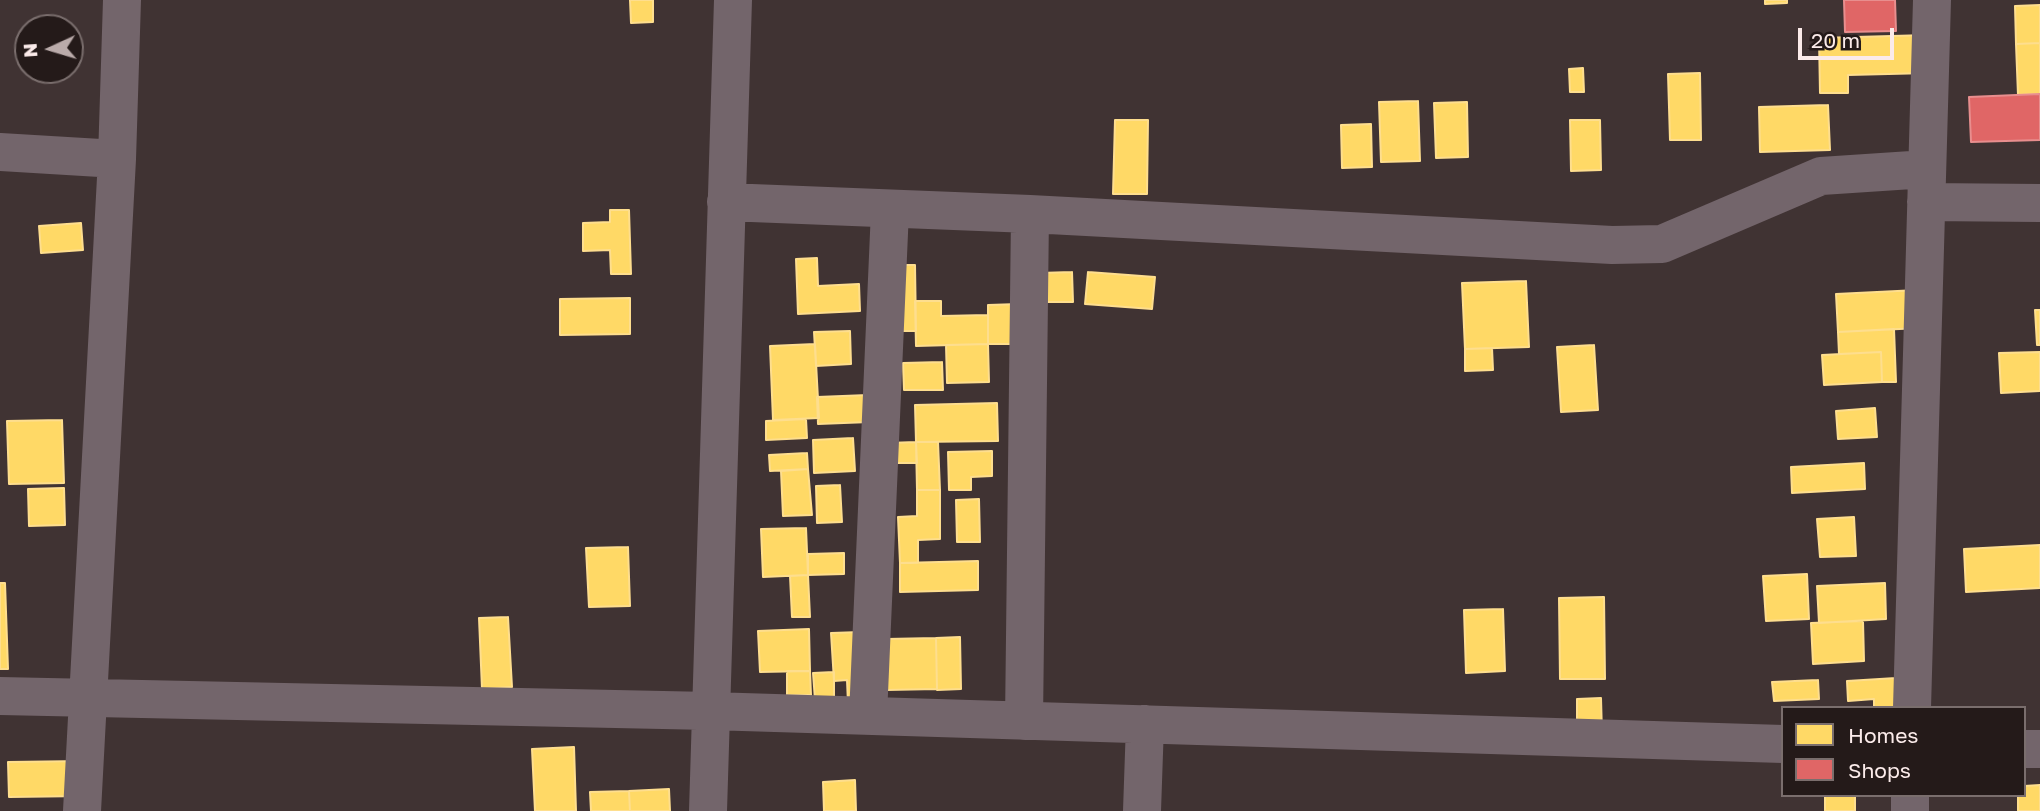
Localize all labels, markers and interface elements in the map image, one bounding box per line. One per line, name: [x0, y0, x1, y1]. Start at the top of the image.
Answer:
north arrow: [14, 14, 84, 84]
scale bar: [1802, 14, 1898, 58]
text: 20 m: [1811, 27, 1860, 53]
text: N: [18, 42, 42, 58]
legend: [1781, 706, 2026, 797]
text: Homes: [1848, 722, 1918, 748]
text: Shops: [1848, 757, 1911, 783]

